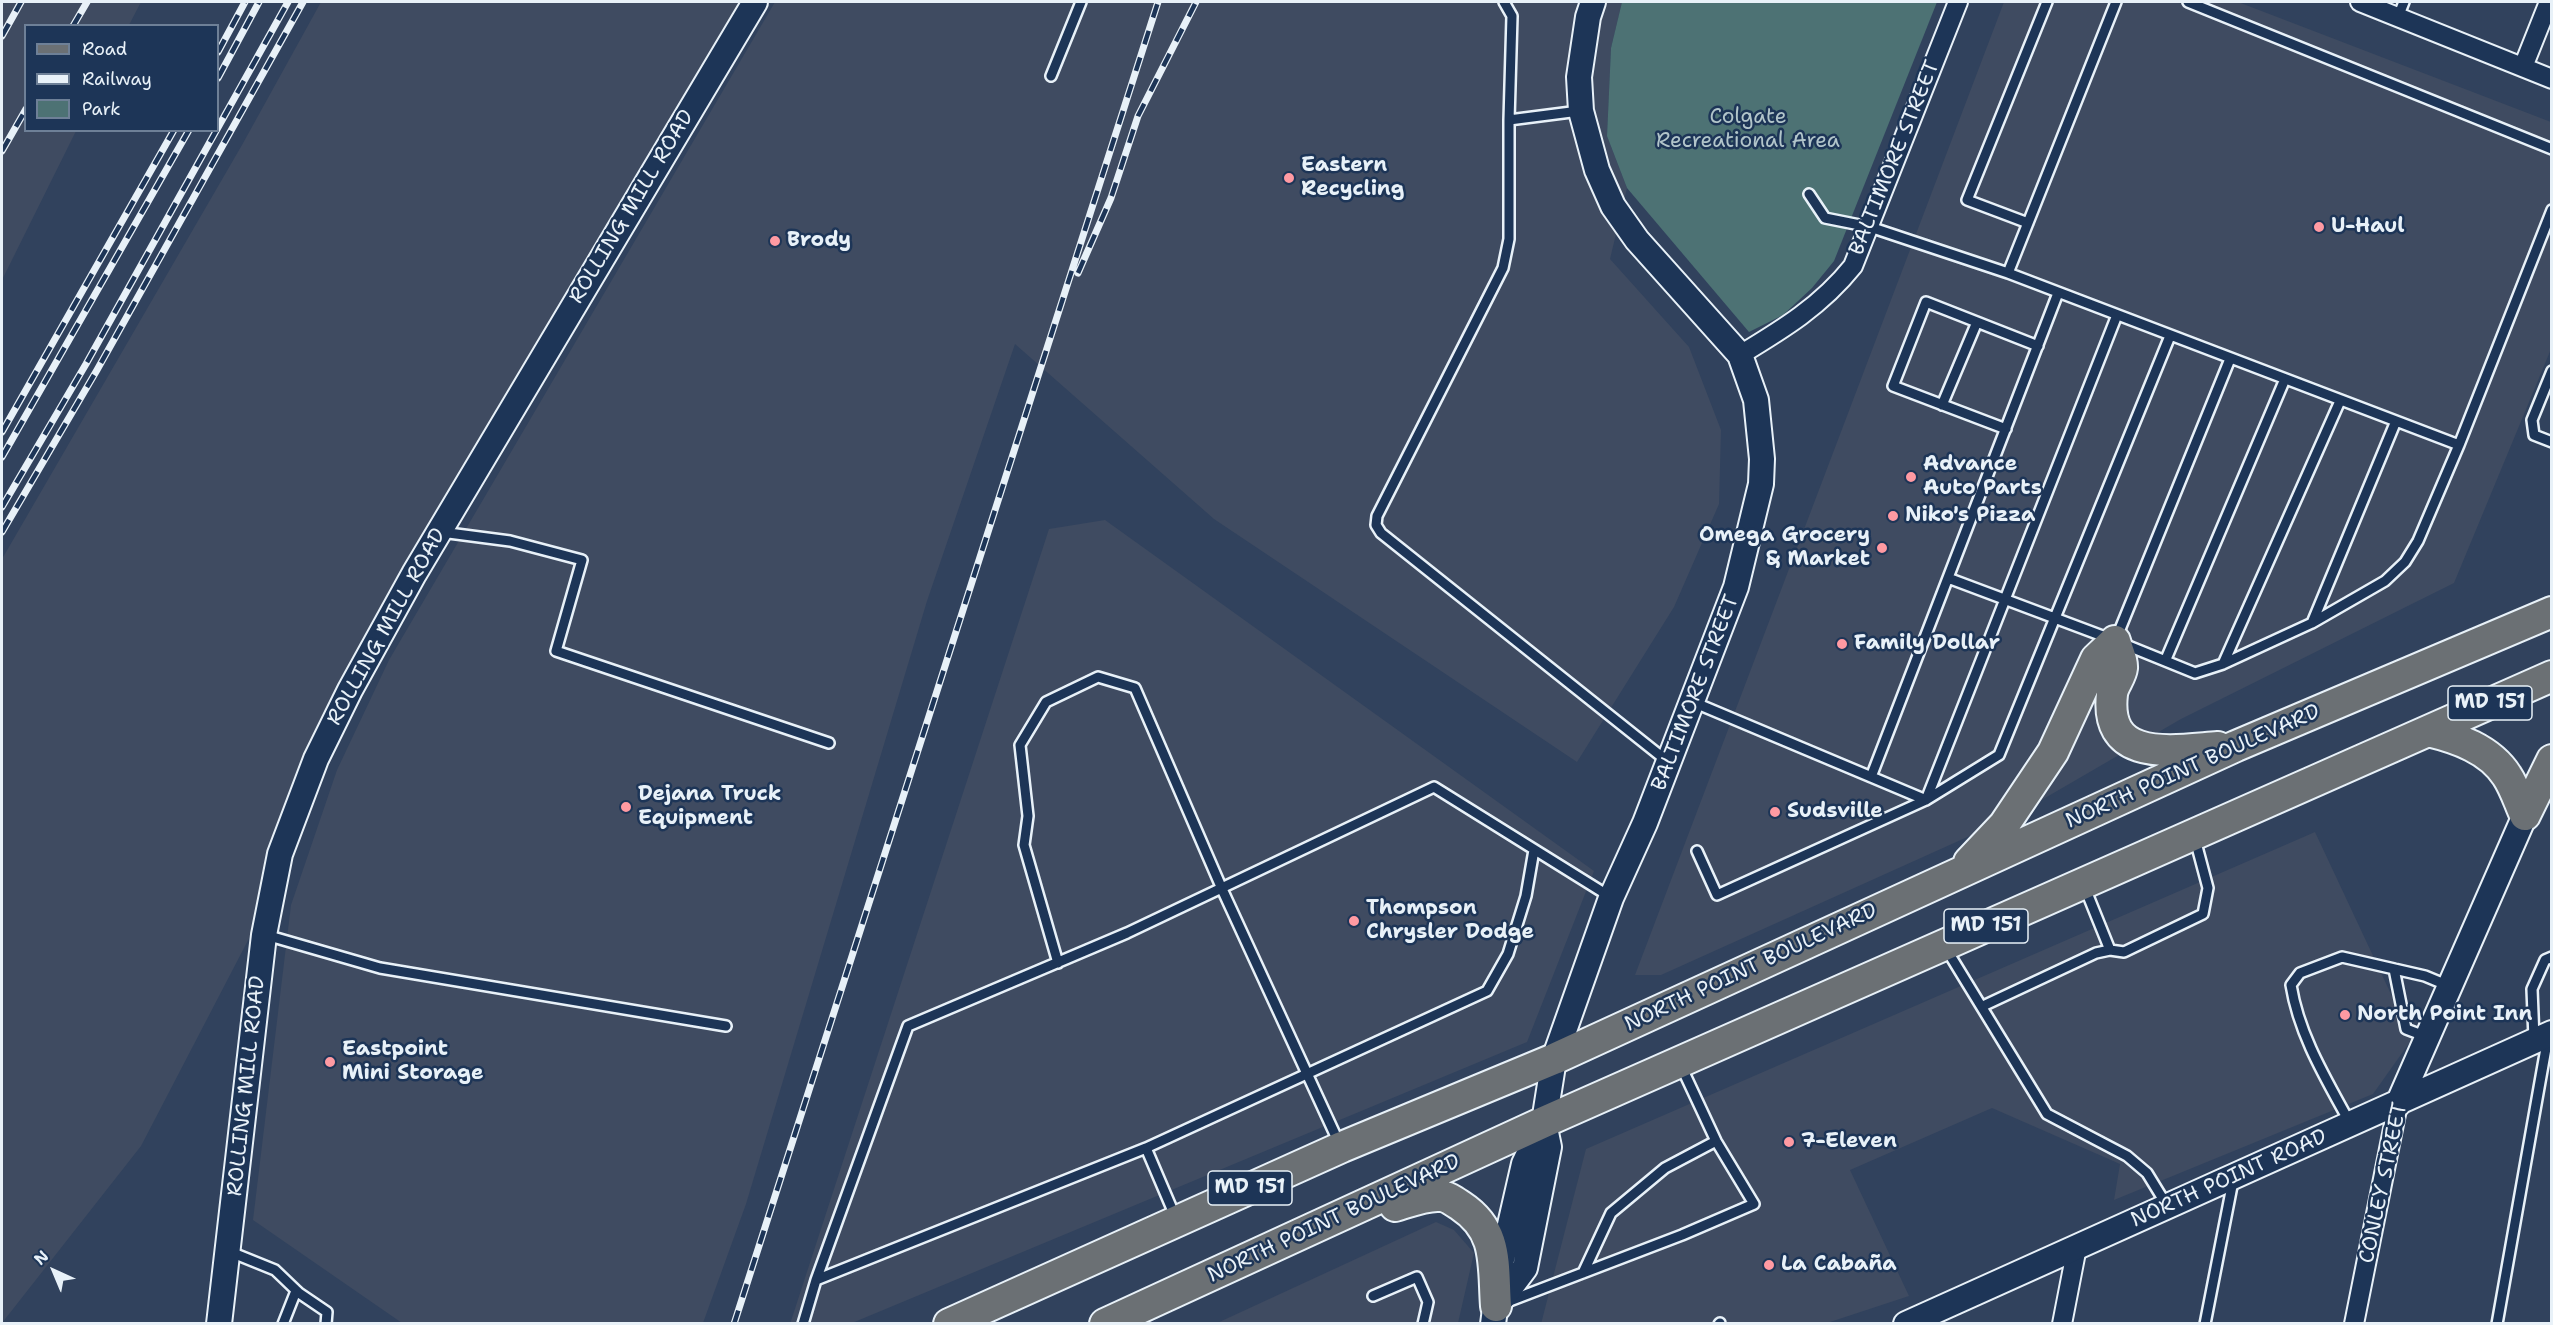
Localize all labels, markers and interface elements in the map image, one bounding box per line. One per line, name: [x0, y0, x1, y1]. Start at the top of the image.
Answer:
legend: [24, 24, 219, 132]
text: Road: [82, 37, 127, 61]
street label: BALTIMORE STREET: [1844, 57, 1946, 259]
text: Railway: [82, 67, 152, 91]
text: Park: [82, 97, 121, 121]
park label: Colgate Recreational Area: [1656, 105, 1840, 155]
street label: ROLLING MILL ROAD: [564, 106, 700, 308]
place label: Eastern Recycling: [1301, 153, 1404, 203]
marker: Eastern Recycling: [1282, 171, 1296, 185]
place label: U-Haul: [2331, 214, 2405, 240]
marker: U-Haul: [2312, 220, 2326, 234]
place label: Brody: [787, 228, 851, 254]
marker: Brody: [768, 234, 782, 248]
place label: Advance Auto Parts: [1923, 452, 2042, 502]
marker: Advance Auto Parts: [1904, 470, 1918, 484]
place label: Niko's Pizza: [1905, 503, 2035, 529]
marker: Niko's Pizza: [1886, 509, 1900, 523]
place label: Omega Grocery & Market: [1699, 523, 1870, 573]
street label: ROLLING MILL ROAD: [322, 524, 452, 730]
marker: Omega Grocery & Market: [1875, 541, 1889, 555]
street label: BALTIMORE STREET: [1647, 591, 1745, 795]
place label: Family Dollar: [1854, 631, 2000, 657]
marker: Family Dollar: [1835, 637, 1849, 651]
road number: MD 151: [2448, 686, 2532, 720]
street label: NORTH POINT BOULEVARD: [2062, 699, 2324, 835]
place label: Dejana Truck Equipment: [638, 782, 781, 832]
place label: Sudsville: [1787, 799, 1883, 825]
marker: Dejana Truck Equipment: [619, 800, 633, 814]
marker: Sudsville: [1768, 805, 1782, 819]
place label: Thompson Chrysler Dodge: [1366, 896, 1534, 946]
street label: NORTH POINT BOULEVARD: [1621, 898, 1881, 1038]
road number: MD 151: [1944, 909, 2028, 943]
marker: Thompson Chrysler Dodge: [1347, 914, 1361, 928]
street label: ROLLING MILL ROAD: [223, 974, 271, 1198]
place label: North Point Inn: [2357, 1002, 2532, 1028]
marker: North Point Inn: [2338, 1008, 2352, 1022]
place label: Eastpoint Mini Storage: [342, 1037, 484, 1087]
marker: Eastpoint Mini Storage: [323, 1055, 337, 1069]
street label: CONLEY STREET: [2355, 1100, 2413, 1266]
street label: NORTH POINT ROAD: [2127, 1124, 2331, 1234]
place label: 7-Eleven: [1801, 1129, 1897, 1155]
marker: 7-Eleven: [1782, 1135, 1796, 1149]
street label: NORTH POINT BOULEVARD: [1204, 1149, 1464, 1289]
road number: MD 151: [1208, 1171, 1292, 1205]
north arrow: [24, 1241, 84, 1301]
text: N: [29, 1246, 53, 1270]
place label: La Cabaña: [1781, 1252, 1897, 1278]
marker: La Cabaña: [1762, 1258, 1776, 1272]

